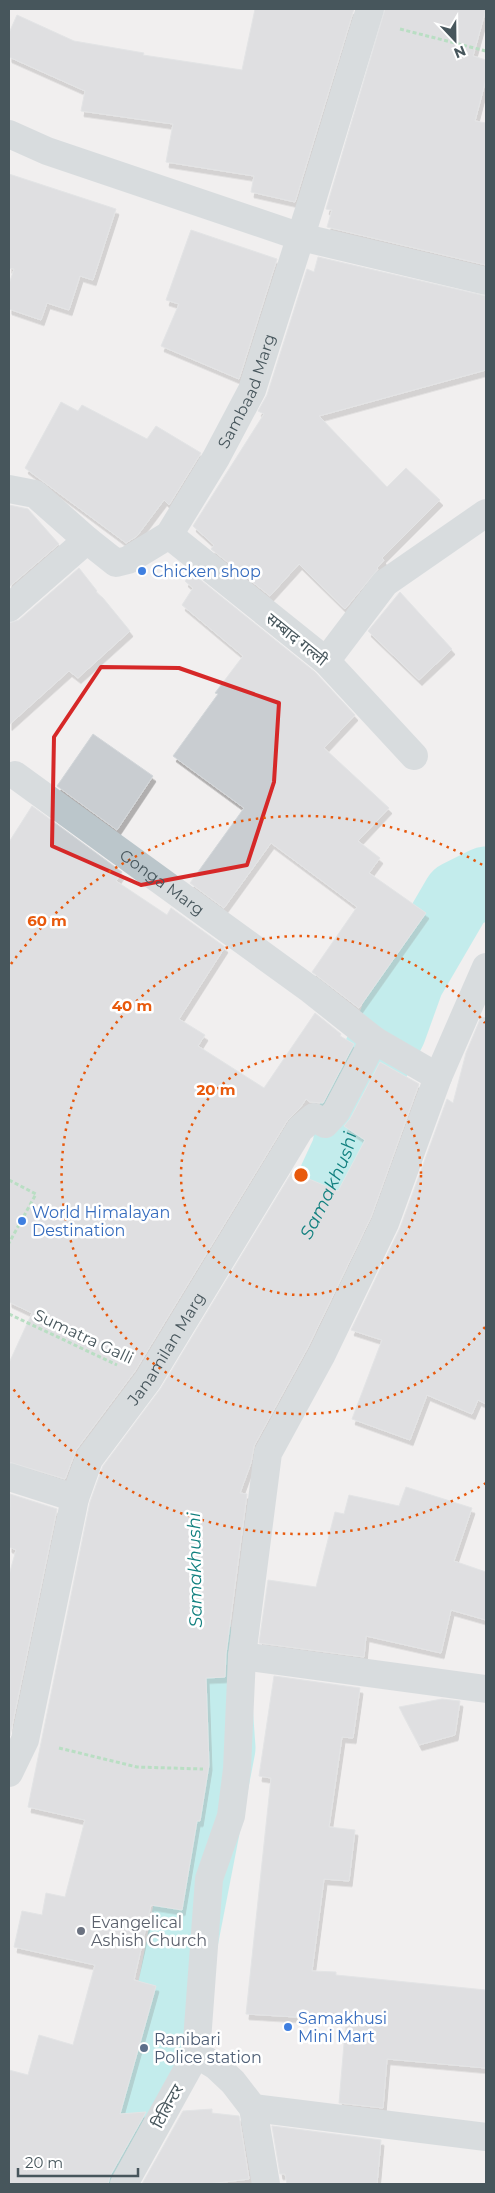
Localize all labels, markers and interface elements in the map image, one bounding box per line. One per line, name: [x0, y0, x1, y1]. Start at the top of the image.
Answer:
north arrow: [430, 15, 480, 65]
text: N: [451, 42, 468, 63]
street label: Sambaad Marg: [214, 332, 279, 452]
place label: Chicken shop: [152, 562, 261, 581]
marker: Chicken shop: [136, 565, 148, 577]
street label: सम्बाद गल्ली: [262, 609, 332, 670]
street label: Gonga Marg: [116, 845, 208, 919]
text: 60 m: [27, 911, 67, 930]
text: 40 m: [112, 996, 152, 1015]
text: 20 m: [196, 1080, 236, 1099]
water label: Samakhushi: [295, 1130, 361, 1243]
centre of rings: [292, 1166, 310, 1184]
place label: World Himalayan Destination: [32, 1203, 170, 1240]
marker: World Himalayan Destination: [16, 1215, 28, 1227]
street label: Janamilan Marg: [123, 1289, 209, 1410]
street label: Sumatra Galli: [31, 1305, 137, 1368]
water label: Samakhushi: [183, 1512, 207, 1628]
place label: Evangelical Ashish Church: [91, 1913, 207, 1950]
marker: Evangelical Ashish Church: [75, 1925, 87, 1937]
place label: Samakhusi Mini Mart: [298, 2009, 387, 2046]
marker: Samakhusi Mini Mart: [282, 2021, 294, 2033]
place label: Ranibari Police station: [154, 2030, 262, 2067]
marker: Ranibari Police station: [138, 2042, 150, 2054]
street label: टिलिन्टर: [148, 2081, 187, 2131]
scale bar: [18, 2146, 138, 2178]
text: 20 m: [25, 2153, 63, 2172]

